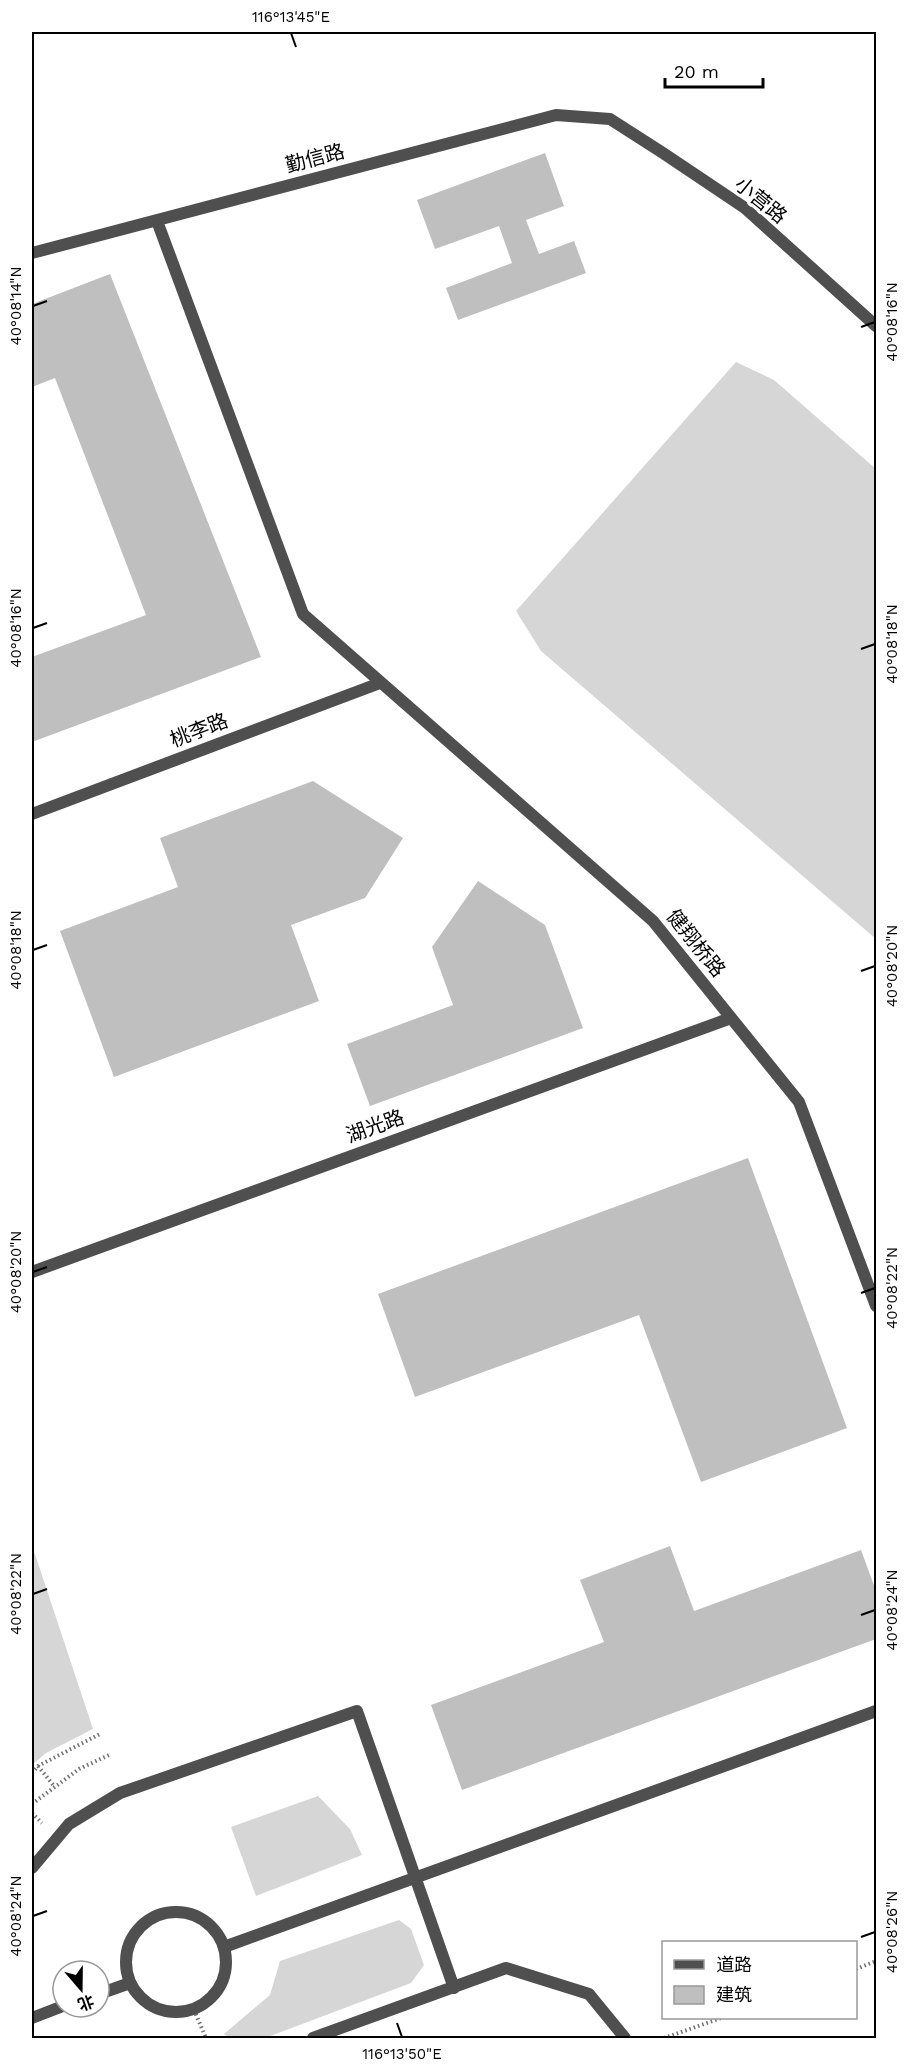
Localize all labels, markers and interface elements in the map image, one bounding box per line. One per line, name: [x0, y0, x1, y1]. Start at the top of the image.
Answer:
text: 116°13'45"E: [252, 8, 330, 26]
scale bar: [665, 51, 762, 89]
text: 20 m: [674, 61, 719, 82]
street label: 勤信路: [283, 139, 347, 177]
street label: 小营路: [730, 172, 792, 228]
text: 40°08'14"N: [7, 267, 25, 345]
text: 40°08'16"N: [883, 282, 901, 362]
text: 40°08'16"N: [7, 588, 25, 668]
text: 40°08'18"N: [883, 604, 901, 684]
street label: 桃李路: [167, 708, 231, 752]
street label: 健翔桥路: [662, 904, 730, 982]
text: 40°08'18"N: [7, 910, 25, 990]
text: 40°08'20"N: [883, 925, 901, 1007]
street label: 湖光路: [343, 1104, 407, 1148]
text: 40°08'20"N: [7, 1231, 25, 1313]
text: 40°08'22"N: [883, 1247, 901, 1329]
text: 40°08'22"N: [7, 1553, 25, 1635]
text: 40°08'24"N: [883, 1569, 901, 1651]
text: 40°08'24"N: [7, 1875, 25, 1957]
text: 40°08'26"N: [883, 1891, 901, 1973]
legend: [662, 1941, 857, 2019]
text: 道路: [716, 1954, 752, 1975]
north arrow: [51, 1959, 111, 2019]
text: 建筑: [716, 1984, 752, 2005]
text: 北: [75, 1991, 97, 2014]
text: 116°13'50"E: [362, 2045, 442, 2063]

